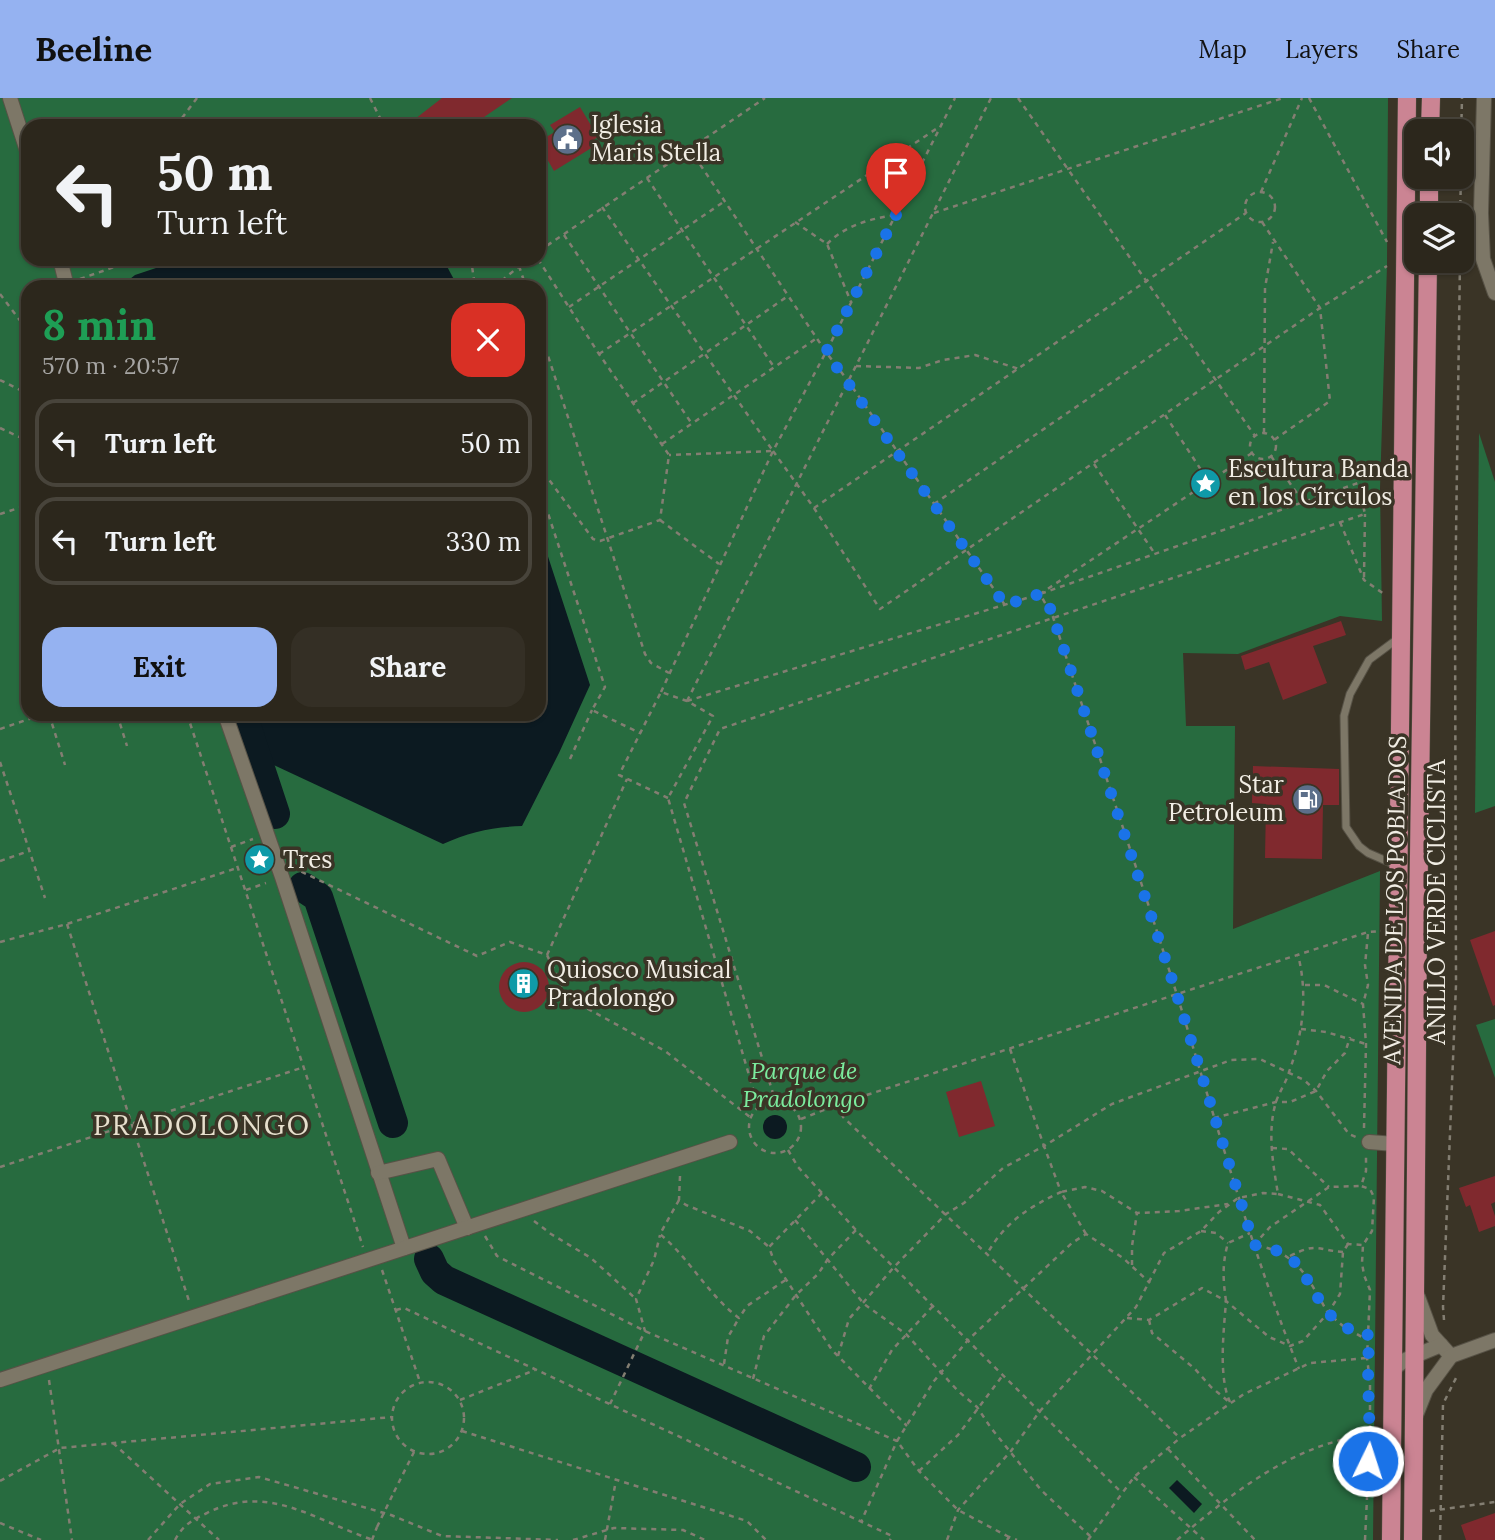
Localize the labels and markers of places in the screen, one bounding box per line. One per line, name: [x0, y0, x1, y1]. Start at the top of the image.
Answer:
place label: Iglesia Maris Stella: [591, 109, 721, 168]
public building icon: Iglesia Maris Stella: [551, 122, 585, 156]
pin: [866, 143, 926, 215]
place label: Escultura Banda en los Círculos: [1228, 453, 1409, 512]
place icon: Escultura Banda en los Círculos: [1188, 466, 1222, 500]
place label: Star Petroleum: [1168, 769, 1285, 828]
fuel station icon: Star Petroleum: [1290, 782, 1324, 816]
place icon: Tres: [243, 843, 277, 877]
place label: Tres: [283, 844, 332, 875]
place label: Quiosco Musical Pradolongo: [547, 954, 731, 1013]
building icon: Quiosco Musical Pradolongo: [507, 967, 541, 1001]

